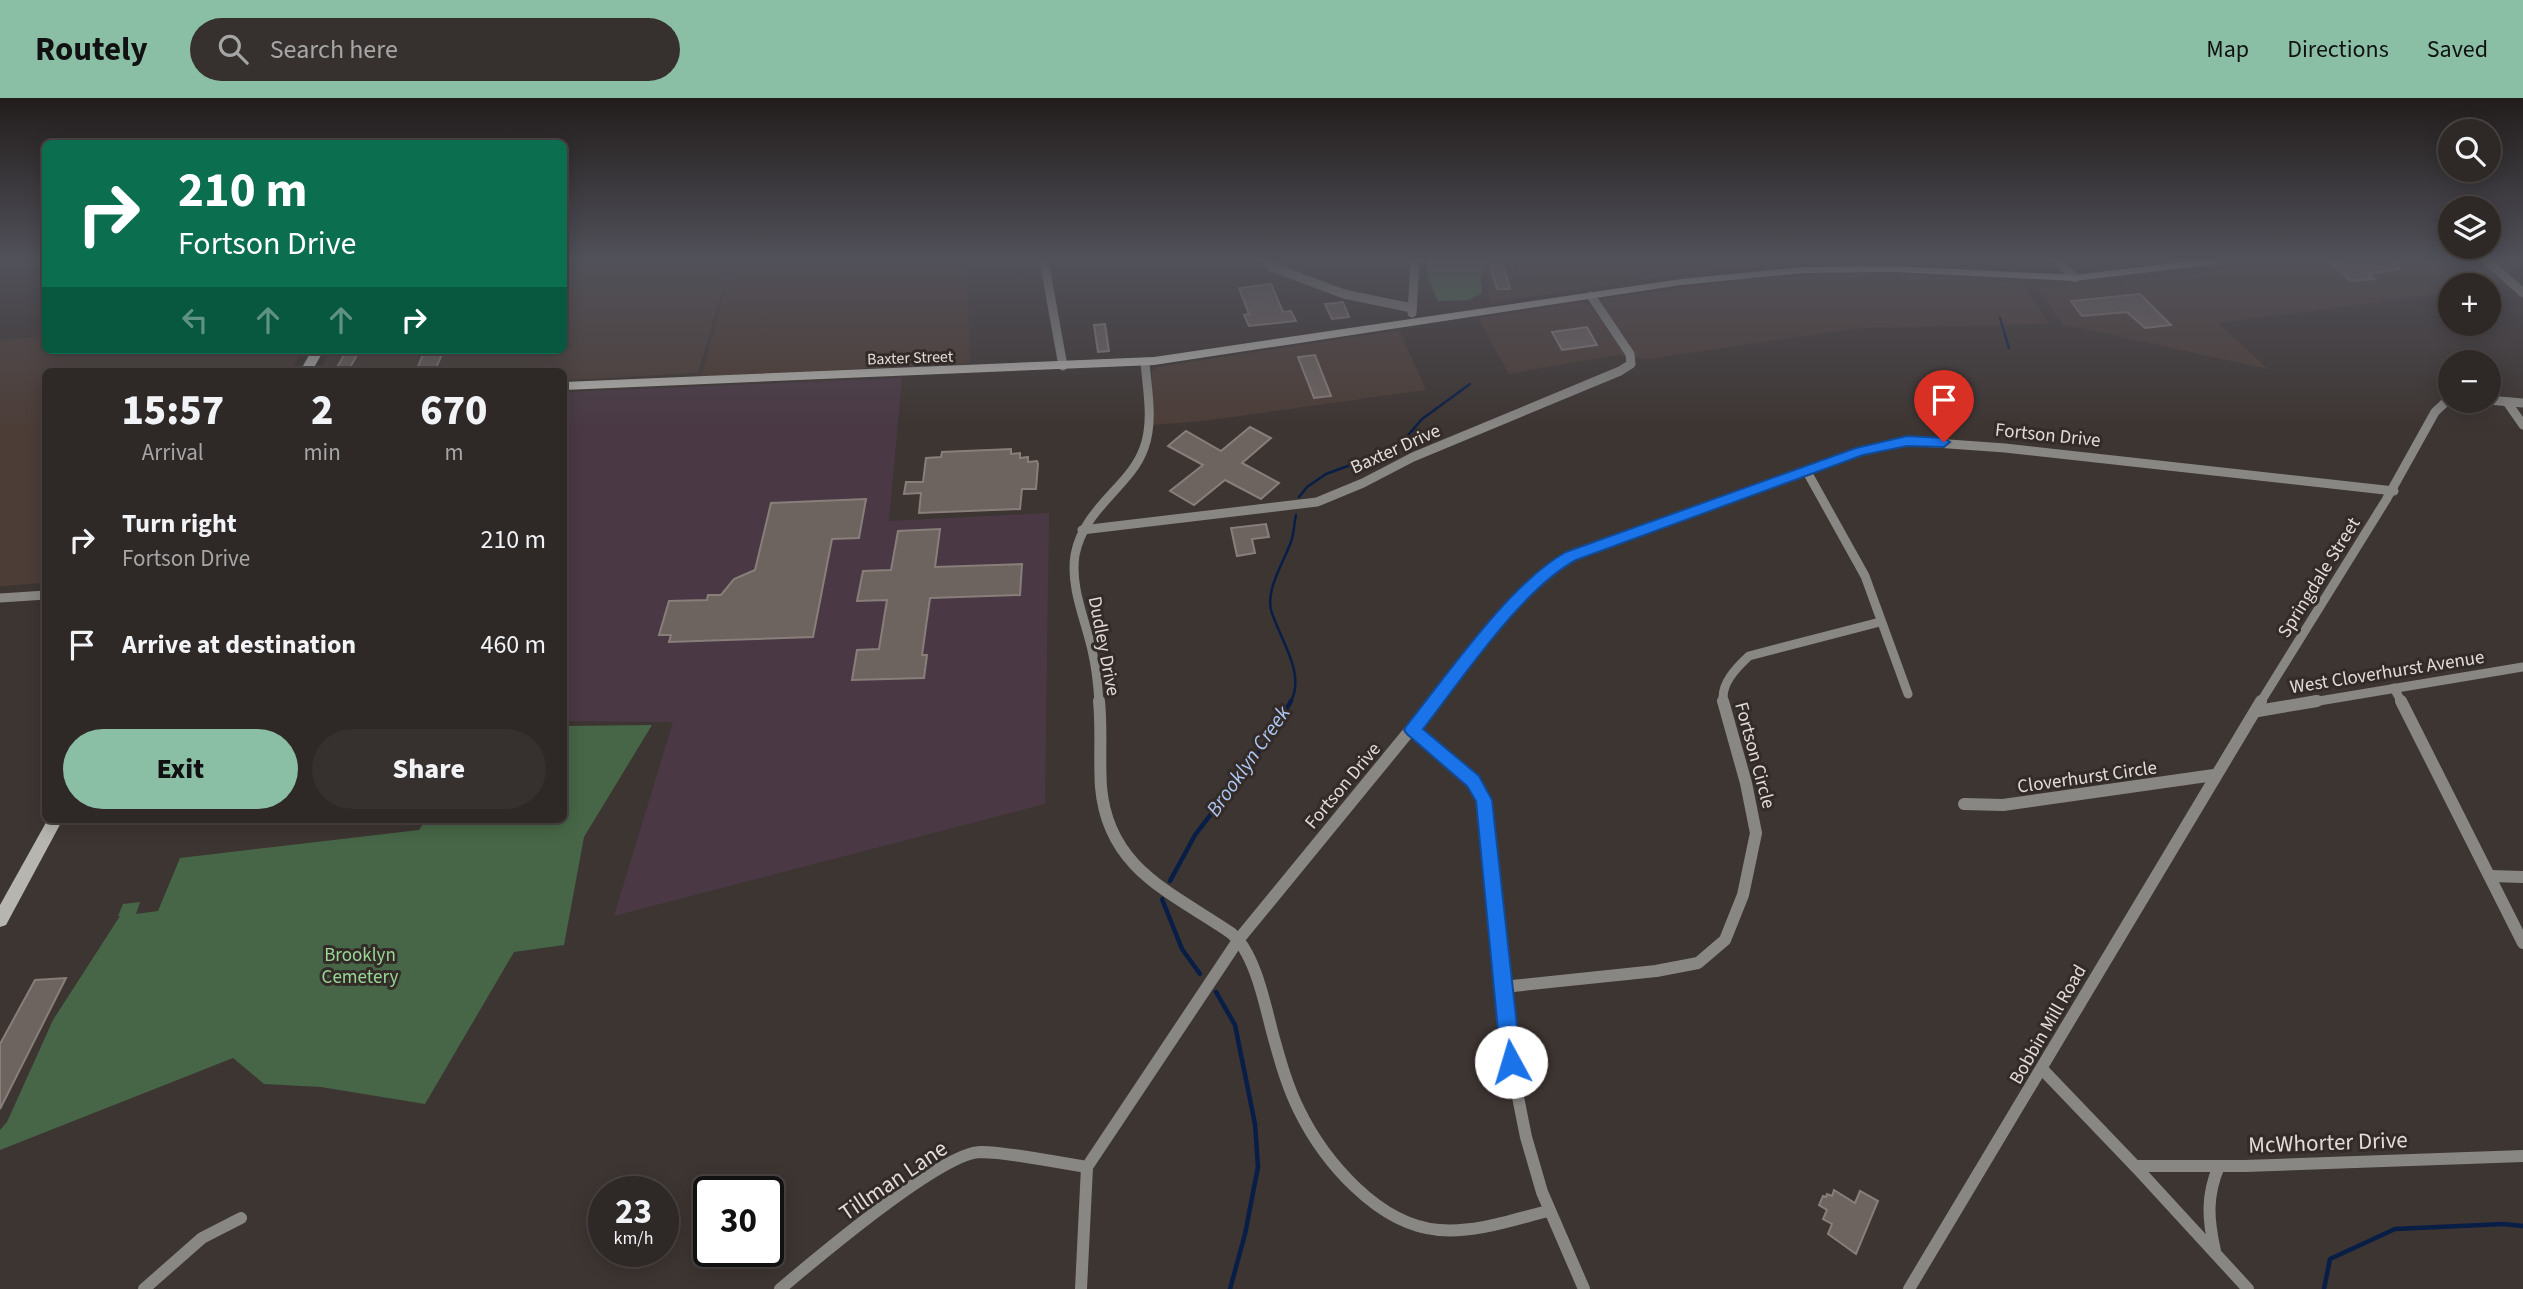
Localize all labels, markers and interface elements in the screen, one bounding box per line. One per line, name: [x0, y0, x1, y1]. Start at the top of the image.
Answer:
search box: [190, 18, 680, 81]
text: Routely: [35, 26, 148, 73]
icon: search: [214, 30, 252, 68]
text: Search here: [270, 31, 398, 68]
text: Map: [2206, 32, 2249, 67]
text: Directions: [2287, 32, 2389, 67]
text: Saved: [2427, 32, 2488, 67]
map controls: [2438, 119, 2501, 413]
button: search: [2438, 119, 2501, 182]
text: 210 m: [178, 156, 307, 226]
icon: right: [63, 168, 154, 259]
button: layers: [2438, 196, 2501, 259]
text: Fortson Drive: [178, 221, 356, 267]
button: +: [2438, 273, 2501, 336]
icon: left: [176, 301, 214, 339]
icon: ahead: [249, 301, 287, 339]
icon: ahead: [322, 301, 360, 339]
icon: right: [395, 301, 433, 339]
street label: Baxter Street: [867, 345, 954, 370]
button: −: [2438, 350, 2501, 413]
pin: [1914, 370, 1974, 442]
text: 15:57: [121, 381, 224, 441]
text: 2: [311, 381, 333, 441]
text: 670: [420, 381, 488, 441]
icon: arrive: [1925, 381, 1963, 419]
street label: Fortson Drive: [1994, 417, 2102, 454]
street label: Baxter Drive: [1346, 418, 1445, 481]
text: Arrival: [142, 436, 204, 469]
text: min: [304, 436, 341, 469]
text: m: [444, 436, 463, 469]
text: Turn right: [122, 505, 237, 542]
street label: Springdale Street: [2271, 512, 2367, 643]
icon: right: [63, 521, 101, 559]
text: 210 m: [480, 521, 546, 558]
text: Fortson Drive: [122, 542, 250, 575]
street label: Dudley Drive: [1081, 594, 1126, 698]
icon: arrive: [63, 626, 101, 664]
text: Arrive at destination: [122, 626, 356, 663]
text: 460 m: [480, 626, 546, 663]
street label: West Cloverhurst Avenue: [2288, 644, 2486, 701]
water label: Brooklyn Creek: [1199, 699, 1298, 822]
street label: Fortson Circle: [1727, 699, 1782, 812]
button: Exit: [63, 729, 298, 809]
button: Share: [312, 729, 546, 809]
street label: Fortson Drive: [1299, 737, 1388, 835]
street label: Cloverhurst Circle: [2016, 754, 2159, 801]
park label: Brooklyn Cemetery: [322, 942, 399, 991]
street label: Bobbin Mill Road: [2003, 960, 2094, 1090]
position arrow: [1474, 1025, 1548, 1099]
street label: McWhorter Drive: [2248, 1123, 2408, 1162]
street label: Tillman Lane: [833, 1132, 954, 1229]
speed limit sign: 30: [693, 1176, 784, 1267]
text: 23: [615, 1187, 652, 1237]
text: km/h: [614, 1226, 653, 1251]

